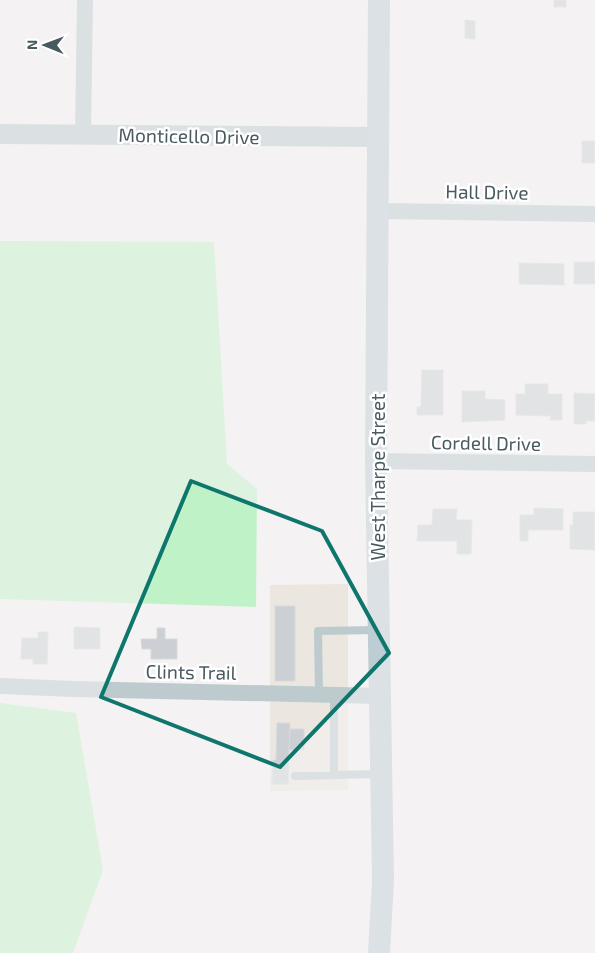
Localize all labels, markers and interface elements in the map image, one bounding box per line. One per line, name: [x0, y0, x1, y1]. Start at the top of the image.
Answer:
north arrow: [20, 20, 70, 70]
text: N: [23, 40, 40, 50]
street label: Monticello Drive: [118, 123, 260, 148]
street label: Hall Drive: [445, 179, 529, 204]
street label: West Tharpe Street: [366, 394, 389, 560]
street label: Cordell Drive: [431, 430, 541, 455]
street label: Clints Trail: [146, 659, 237, 684]

